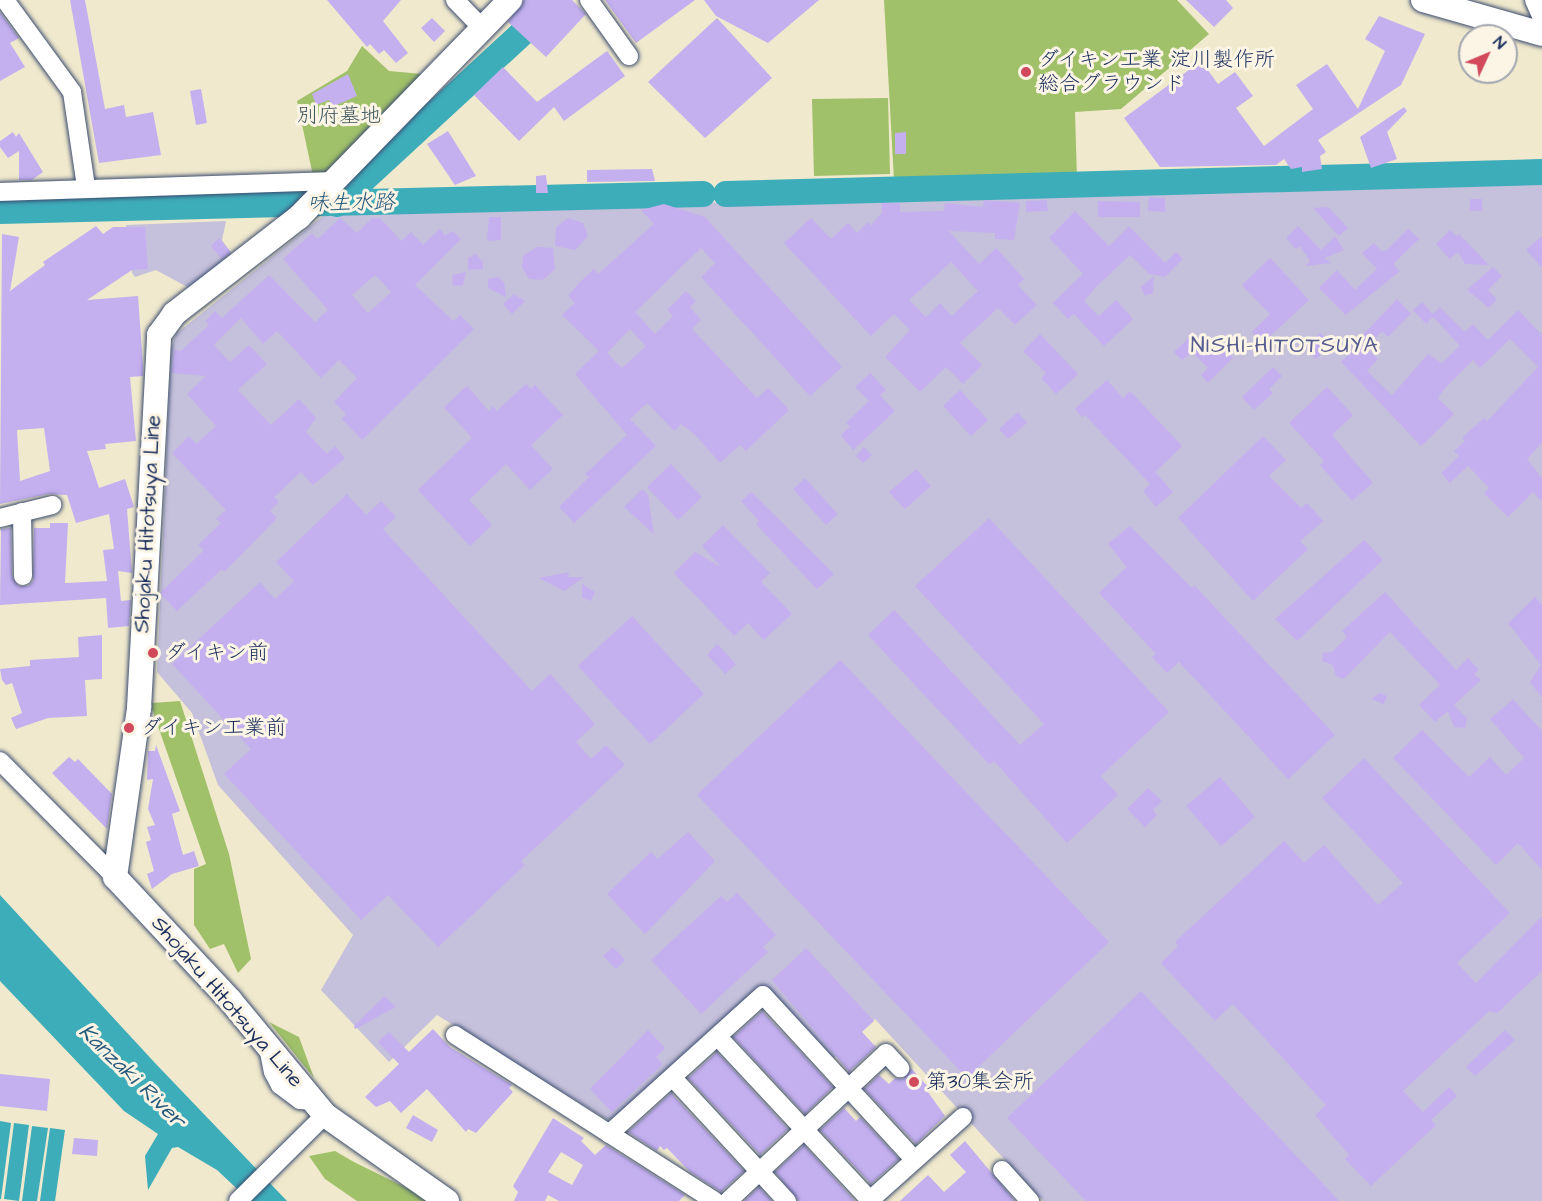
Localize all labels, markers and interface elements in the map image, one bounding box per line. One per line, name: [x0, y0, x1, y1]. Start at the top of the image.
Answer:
north arrow: [1458, 24, 1518, 84]
text: N: [1488, 32, 1511, 54]
place label: ダイキン工業 淀川製作所 総合グラウンド: [1038, 47, 1277, 97]
marker: ダイキン工業 淀川製作所 総合グラウンド: [1019, 65, 1033, 79]
park label: 別府墓地: [297, 103, 381, 129]
water label: 味生水路: [307, 189, 395, 217]
district label: NISHI-HITOTSUYA: [1191, 333, 1379, 359]
street label: Shojaku Hitotsuya Line: [130, 414, 166, 634]
place label: ダイキン前: [165, 640, 270, 666]
marker: ダイキン前: [146, 646, 160, 660]
place label: ダイキン工業前: [141, 715, 288, 741]
marker: ダイキン工業前: [122, 721, 136, 735]
street label: Shojaku Hitotsuya Line: [146, 911, 308, 1093]
water label: Kanzaki River: [73, 1019, 191, 1133]
place label: 第30集会所: [926, 1069, 1034, 1095]
marker: 第30集会所: [907, 1075, 921, 1089]

